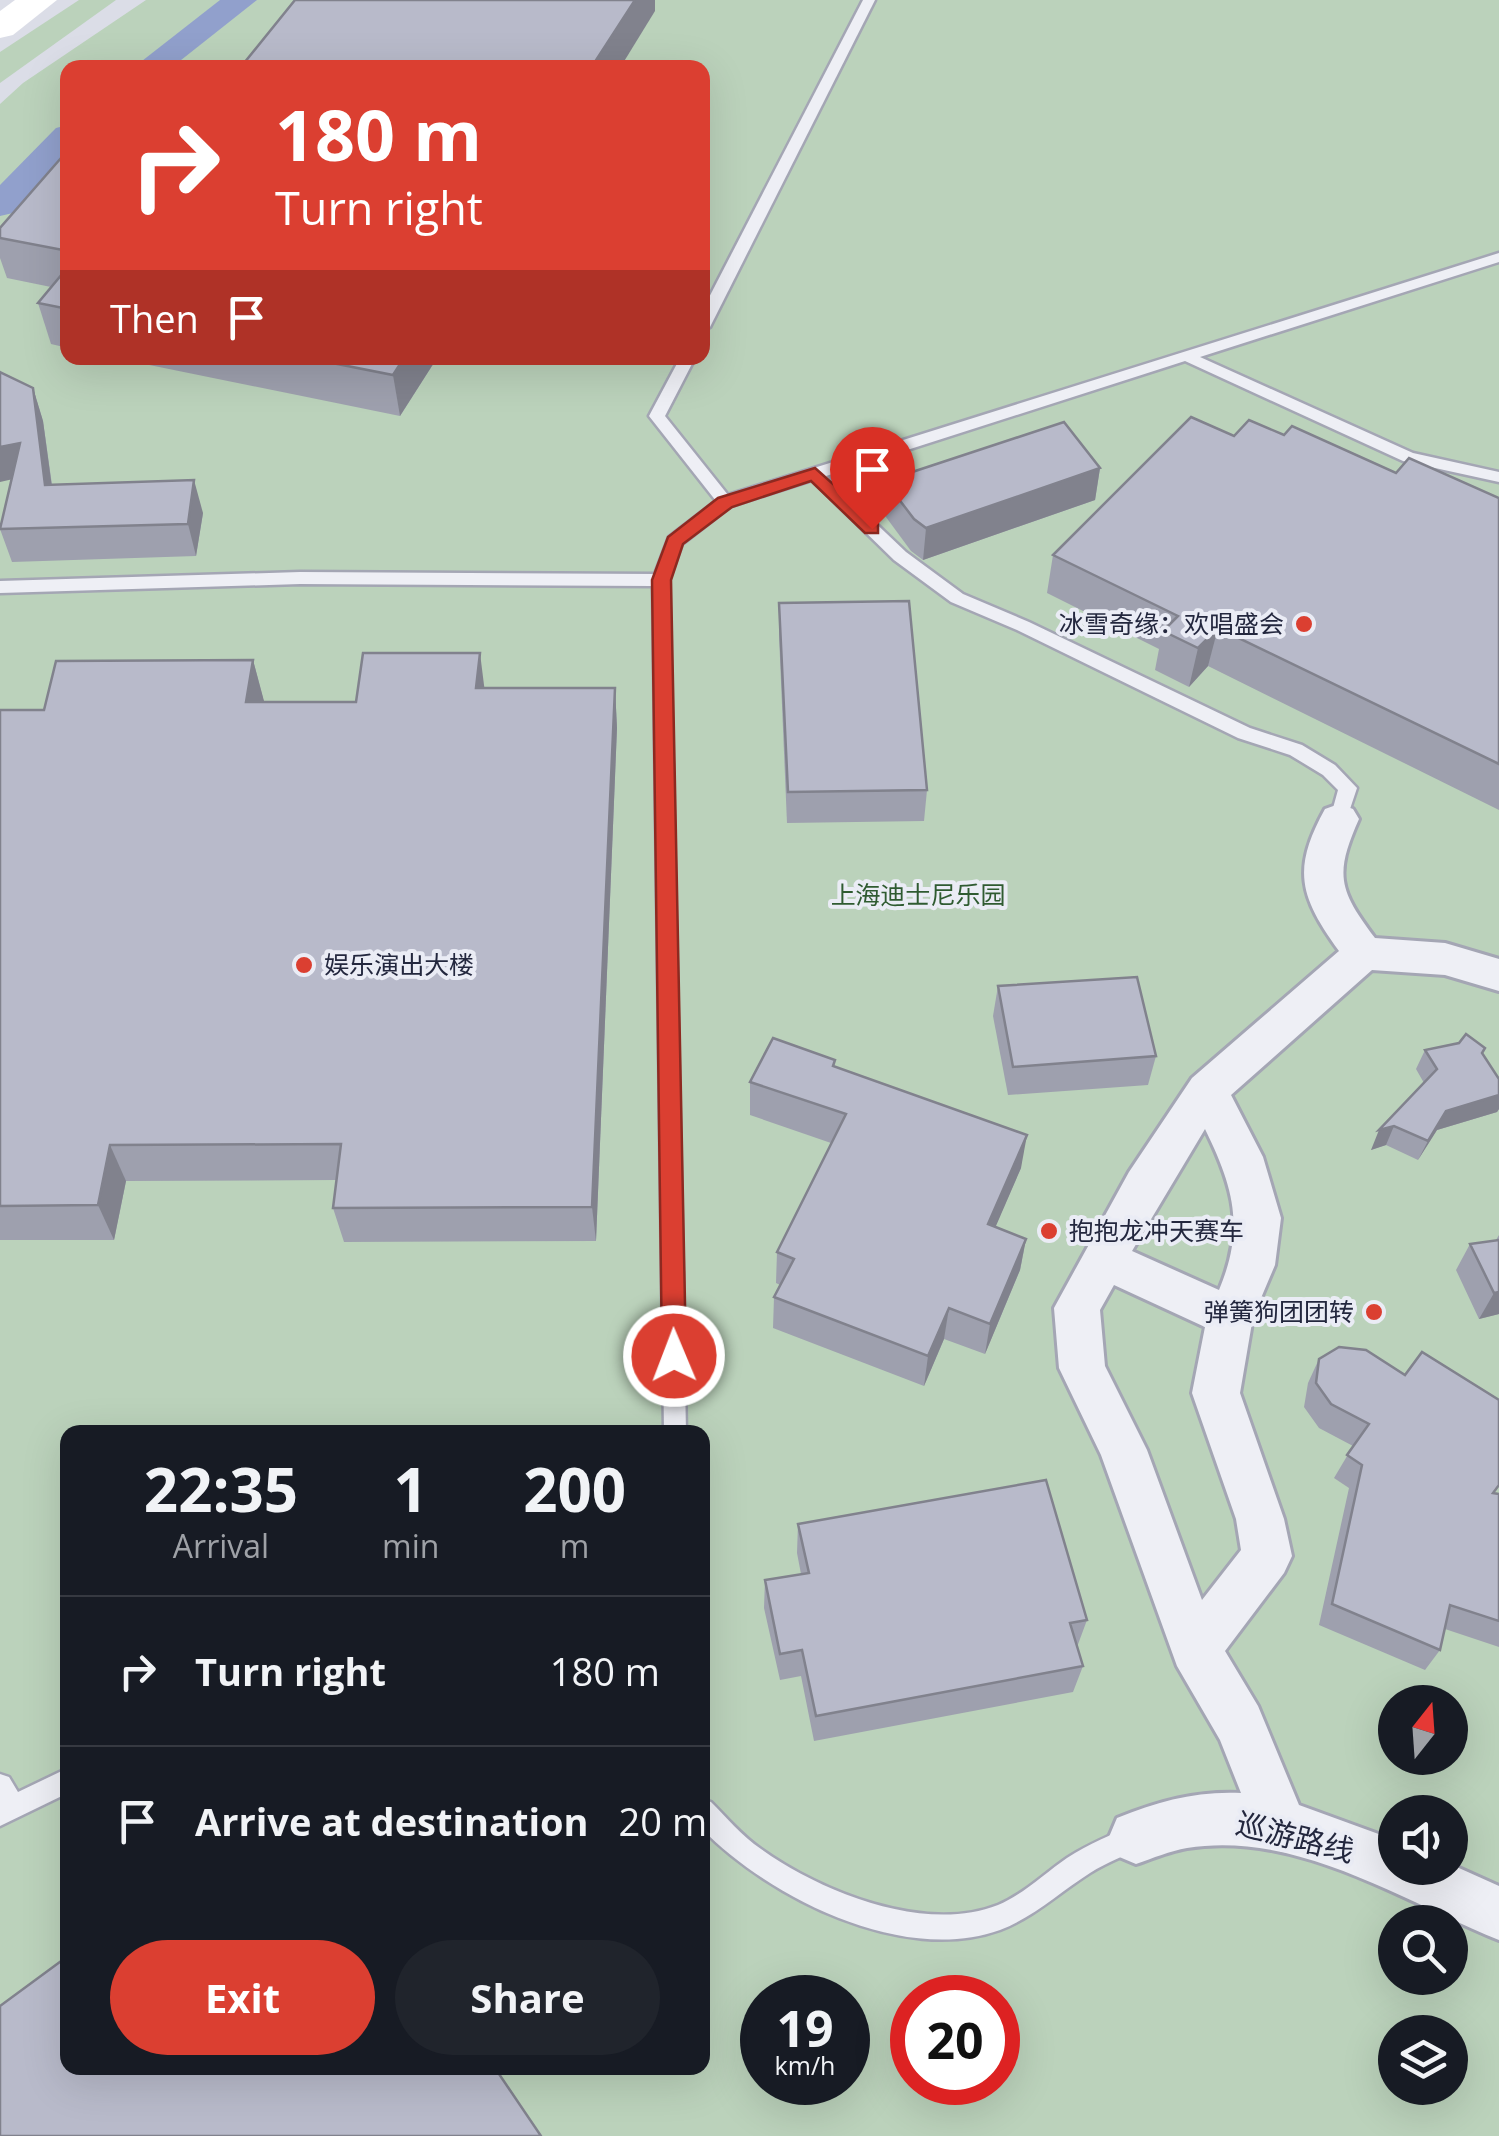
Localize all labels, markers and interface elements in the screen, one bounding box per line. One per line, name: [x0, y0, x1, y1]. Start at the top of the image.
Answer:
text: 180 m: [275, 86, 482, 182]
icon: right: [110, 100, 240, 230]
text: Turn right: [275, 177, 483, 238]
icon: arrive: [219, 290, 274, 345]
text: Then: [110, 292, 199, 344]
pin: [830, 427, 915, 530]
icon: arrive: [845, 442, 900, 497]
place label: 冰雪奇缘：欢唱盛会: [1059, 606, 1284, 640]
marker: 冰雪奇缘：欢唱盛会: [1293, 613, 1315, 635]
park label: 上海迪士尼乐园: [830, 877, 1006, 911]
place label: 娱乐演出大楼: [324, 947, 474, 981]
marker: 娱乐演出大楼: [293, 954, 315, 976]
place label: 抱抱龙冲天赛车: [1069, 1213, 1244, 1247]
marker: 抱抱龙冲天赛车: [1038, 1220, 1060, 1242]
place label: 弹簧狗团团转: [1204, 1294, 1354, 1328]
marker: 弹簧狗团团转: [1363, 1301, 1385, 1323]
position arrow: [622, 1304, 726, 1408]
text: 22:35: [144, 1448, 298, 1530]
text: 1: [394, 1448, 428, 1530]
text: 200: [523, 1448, 626, 1530]
text: Arrival: [173, 1524, 269, 1567]
text: min: [382, 1524, 439, 1567]
text: m: [560, 1524, 589, 1567]
icon: right: [110, 1644, 165, 1699]
text: Turn right: [195, 1645, 386, 1697]
text: 180 m: [550, 1645, 660, 1697]
north arrow: [1378, 1685, 1468, 1775]
map controls: [1378, 1685, 1468, 2105]
icon: arrive: [110, 1794, 165, 1849]
text: Arrive at destination: [195, 1795, 589, 1847]
text: 20 m: [619, 1795, 707, 1847]
button: sound: [1378, 1795, 1468, 1885]
street label: 巡游路线: [1232, 1802, 1359, 1871]
button: search: [1378, 1905, 1468, 1995]
button: Exit: [110, 1940, 375, 2055]
button: Share: [395, 1940, 660, 2055]
speed limit sign: 20: [890, 1975, 1020, 2105]
text: 19: [776, 1994, 834, 2062]
button: layers: [1378, 2015, 1468, 2105]
text: km/h: [775, 2048, 835, 2082]

